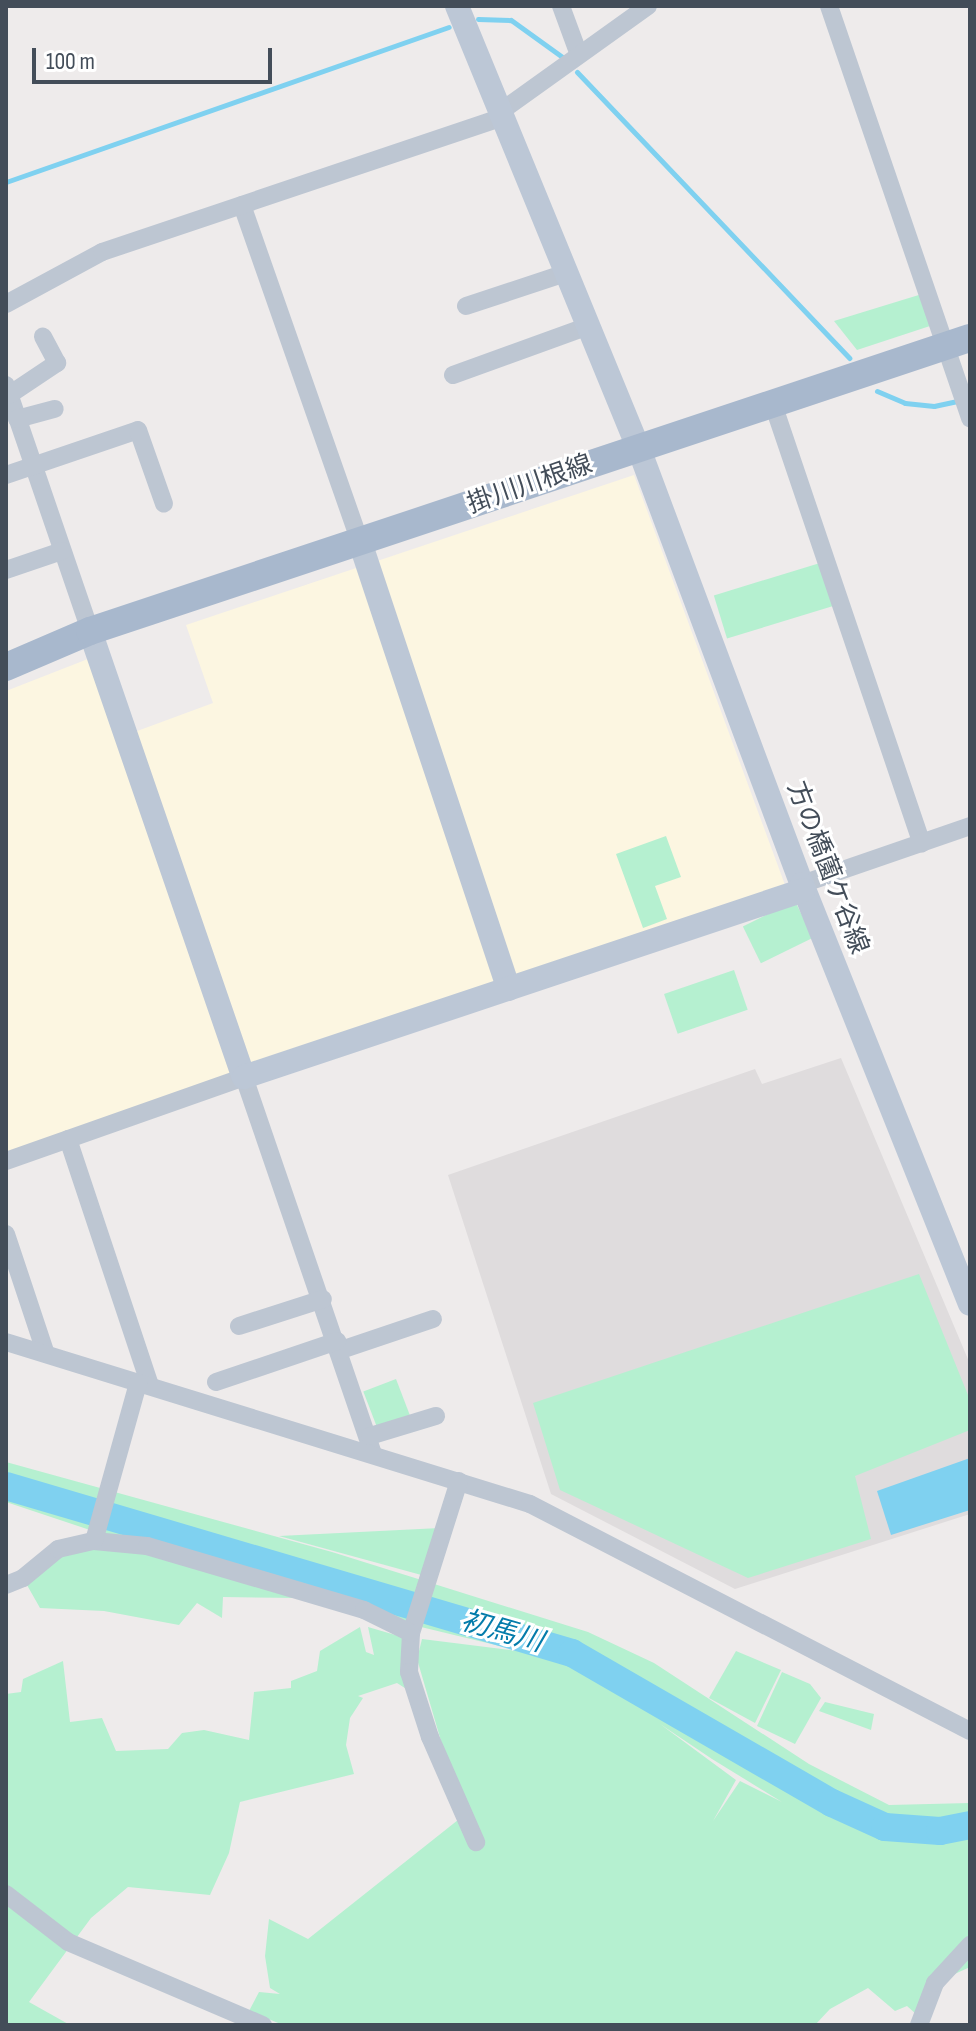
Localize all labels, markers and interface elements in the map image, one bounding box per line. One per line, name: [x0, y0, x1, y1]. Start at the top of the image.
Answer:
scale bar: [36, 32, 276, 82]
text: 100 m: [46, 47, 95, 76]
street label: 掛川川根線: [463, 449, 597, 521]
street label: 方の橋薗ケ谷線: [780, 777, 874, 959]
water label: 初馬川: [457, 1604, 547, 1660]

